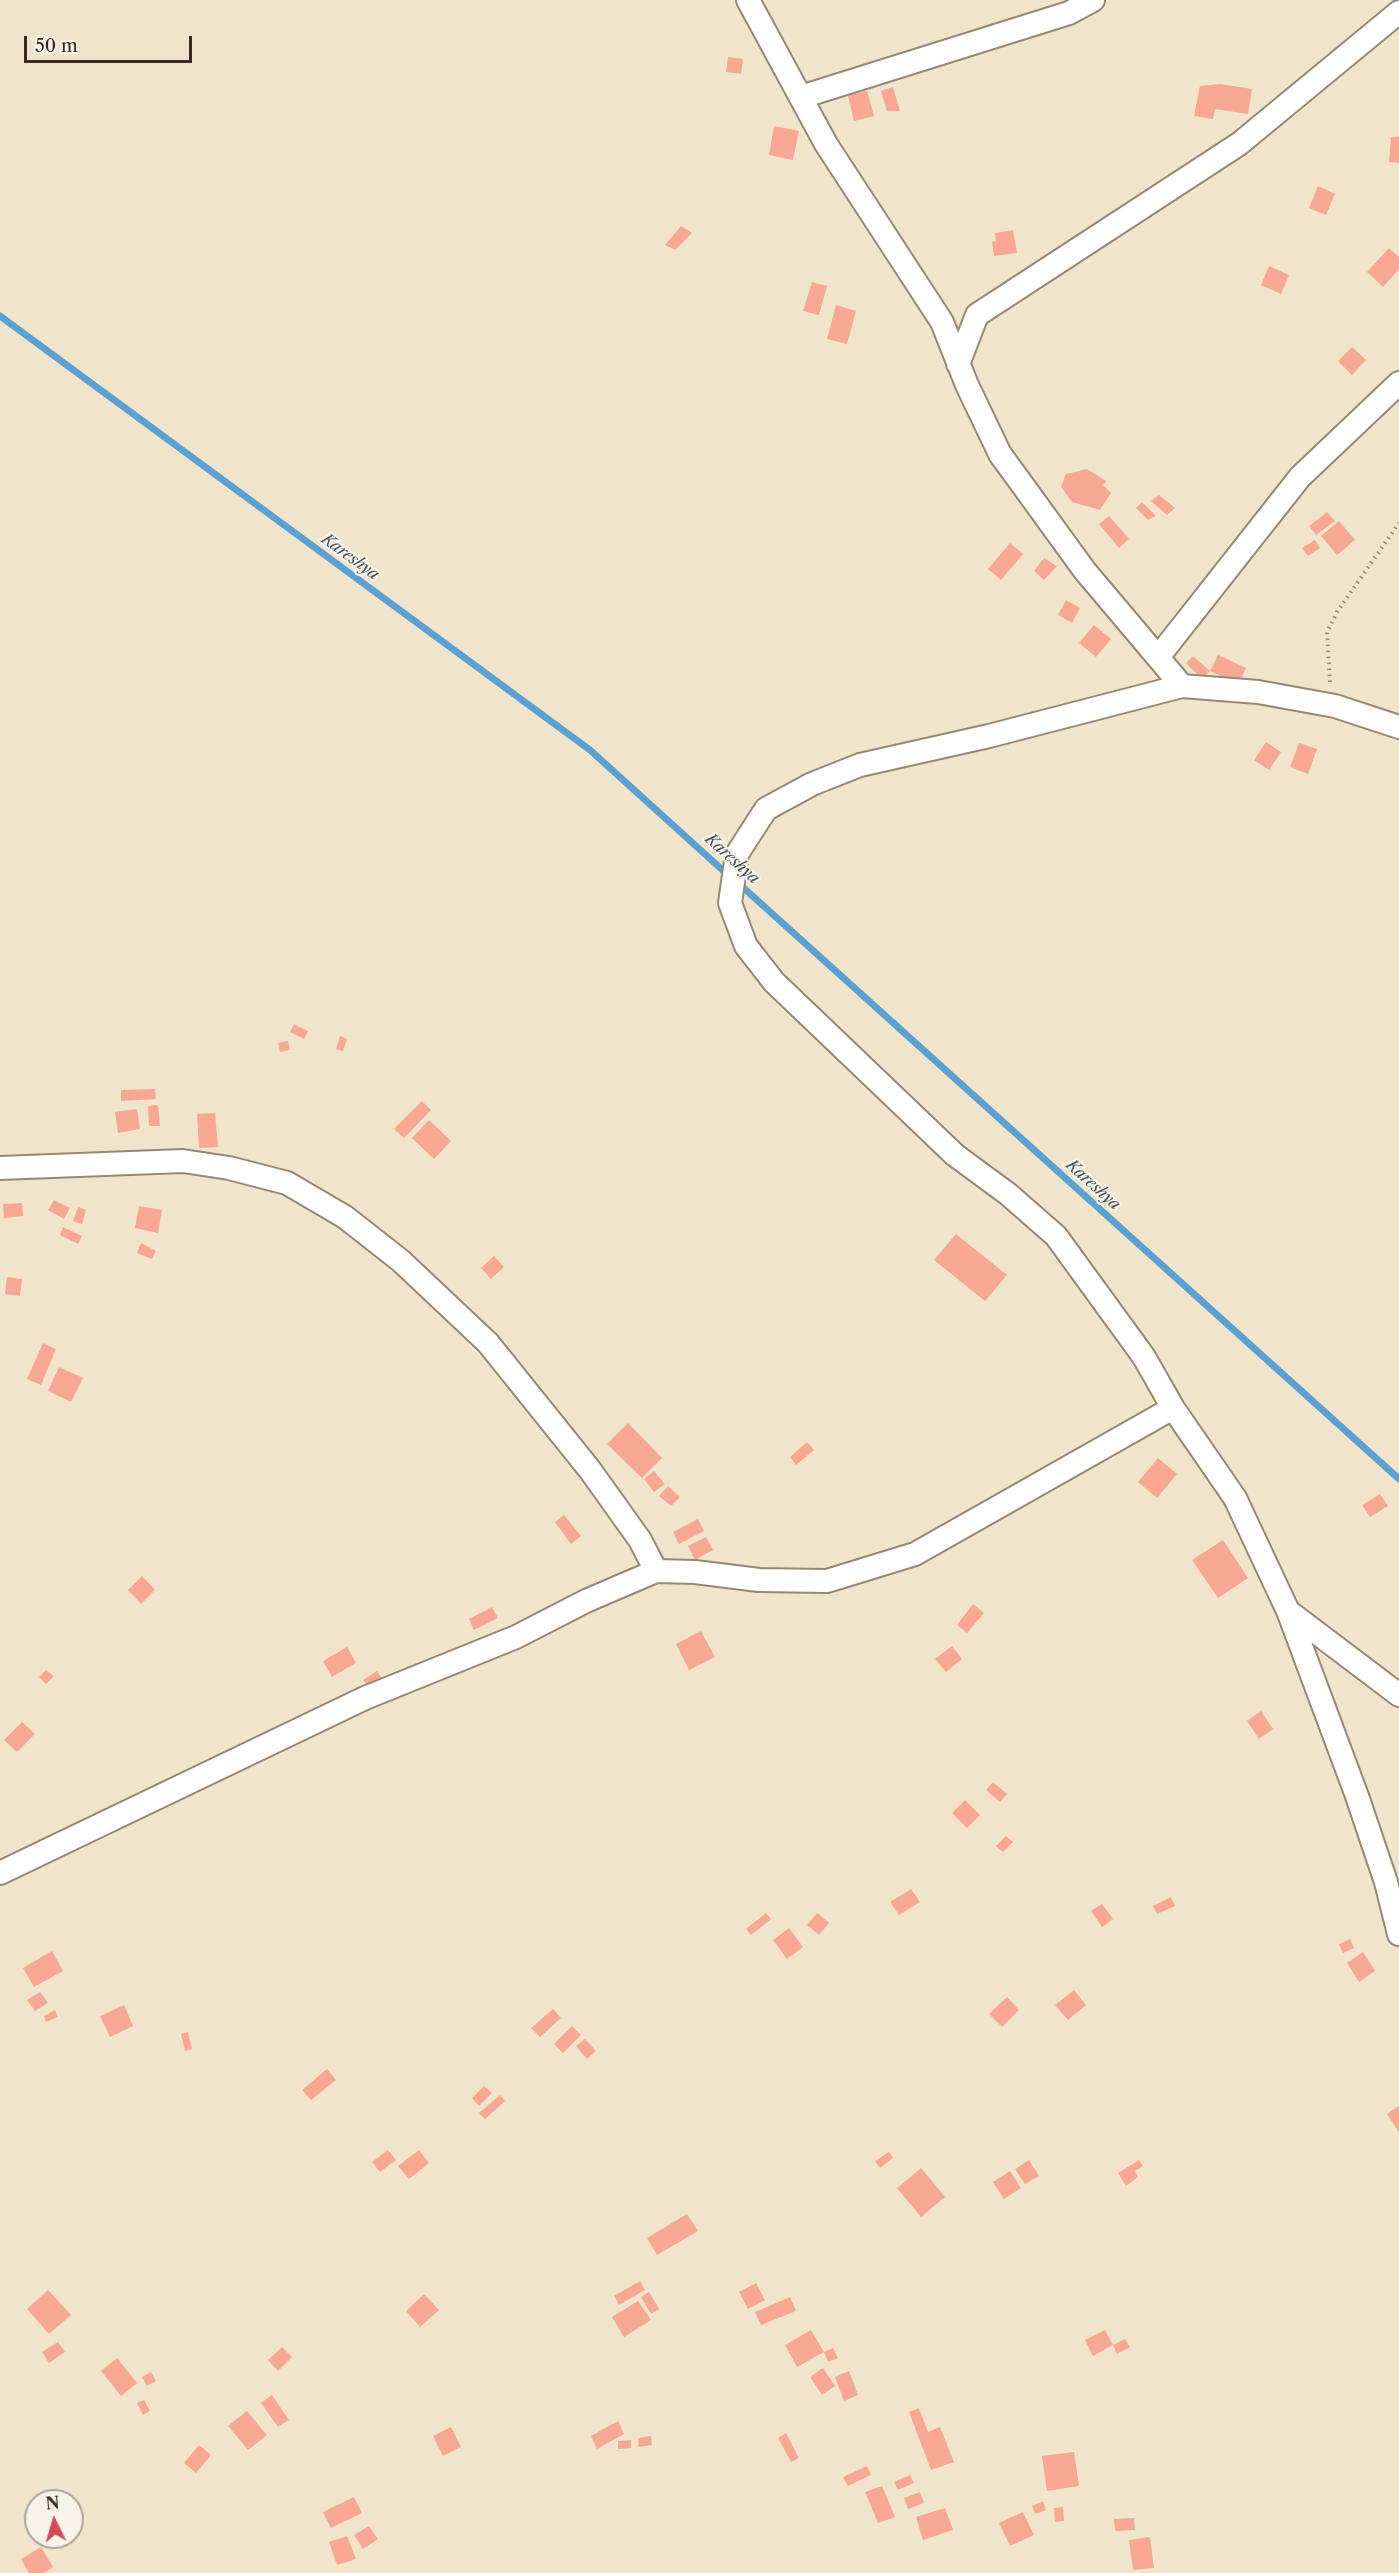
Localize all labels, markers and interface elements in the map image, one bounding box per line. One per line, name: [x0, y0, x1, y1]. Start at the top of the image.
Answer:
scale bar: [27, 24, 195, 62]
text: 50 m: [35, 35, 78, 57]
water label: Kareshya: [317, 530, 383, 584]
water label: Kareshya: [701, 830, 763, 888]
water label: Kareshya: [1062, 1156, 1124, 1214]
north arrow: [24, 2489, 84, 2549]
text: N: [45, 2492, 60, 2514]

